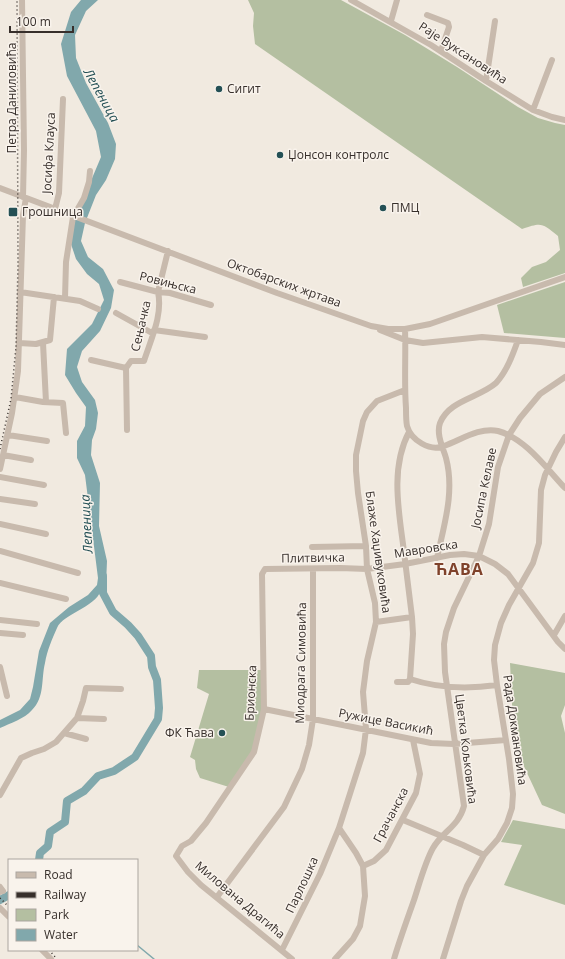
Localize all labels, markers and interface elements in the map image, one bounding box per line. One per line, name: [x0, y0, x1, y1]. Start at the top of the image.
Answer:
scale bar: [10, 8, 73, 34]
text: 100 m: [16, 13, 51, 30]
street label: Раје Вуксановића: [416, 18, 511, 88]
street label: Петра Даниловића: [3, 43, 20, 153]
water label: Лепеница: [79, 64, 125, 126]
place label: Сигит: [227, 80, 261, 97]
marker: Сигит: [214, 84, 224, 94]
street label: Јосифа Клауса: [38, 112, 59, 195]
place label: Џонсон контролс: [288, 146, 389, 163]
marker: Џонсон контролс: [275, 150, 285, 160]
place label: ПМЦ: [391, 199, 420, 216]
place label: Грошница: [22, 203, 83, 220]
marker: ПМЦ: [378, 203, 388, 213]
marker: Грошница: [7, 206, 19, 218]
street label: Октобарских жртава: [225, 254, 344, 311]
street label: Ровињска: [138, 267, 198, 298]
street label: Сењачка: [126, 299, 155, 353]
street label: Јосипа Келаве: [466, 446, 500, 531]
street label: Блаже Хаџивуковића: [362, 490, 395, 614]
water label: Лепеница: [75, 493, 97, 555]
street label: Мавровска: [393, 535, 459, 562]
street label: Плитвичка: [281, 548, 345, 567]
district label: ЋАВА: [434, 558, 484, 580]
street label: Миодрага Симовића: [291, 602, 310, 724]
street label: Брионска: [241, 665, 260, 721]
street label: Рада Докмановића: [499, 674, 532, 786]
street label: Цветка Кољковића: [451, 693, 482, 805]
street label: Ружице Васикић: [337, 704, 435, 739]
place label: ФК Ћава: [165, 724, 214, 741]
marker: ФК Ћава: [217, 728, 227, 738]
street label: Грачанска: [369, 784, 412, 845]
street label: Парлошка: [281, 854, 322, 916]
street label: Милована Драгића: [192, 857, 289, 942]
legend: [8, 859, 138, 951]
text: Road: [44, 866, 73, 883]
text: Railway: [44, 886, 87, 903]
text: Park: [44, 906, 70, 923]
text: Water: [44, 926, 78, 943]

